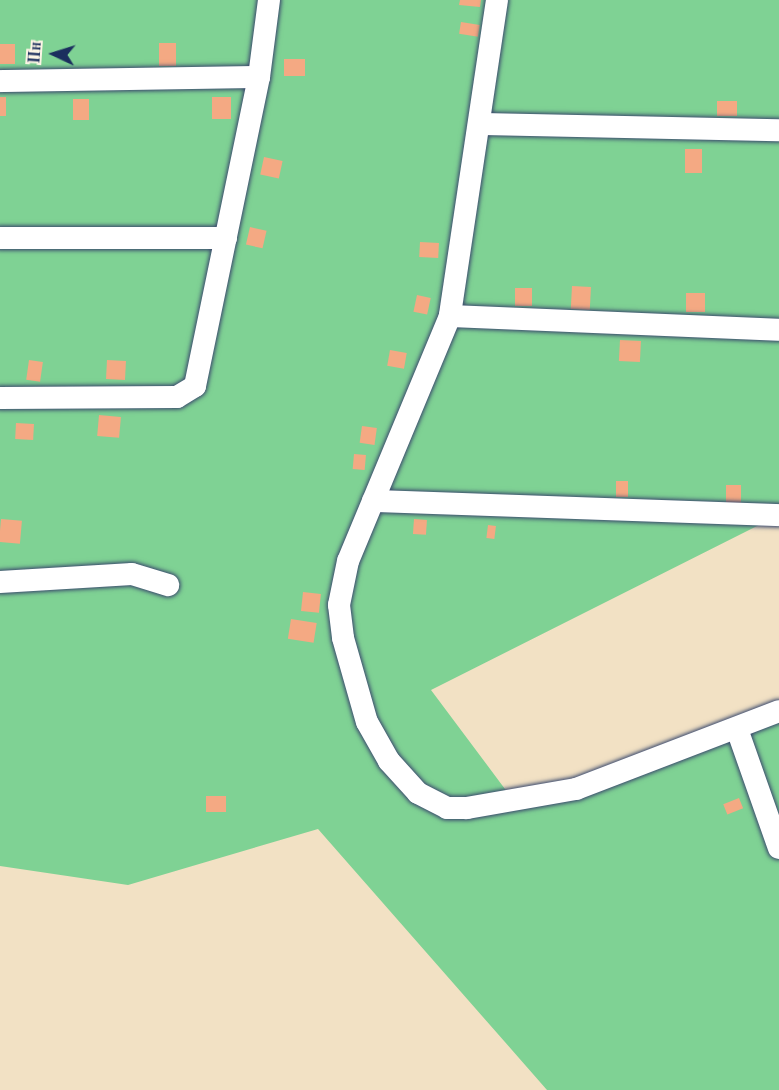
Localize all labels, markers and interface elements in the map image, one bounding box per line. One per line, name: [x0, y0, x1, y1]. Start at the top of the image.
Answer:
north arrow: [24, 24, 84, 84]
text: Пн: [27, 41, 45, 64]

